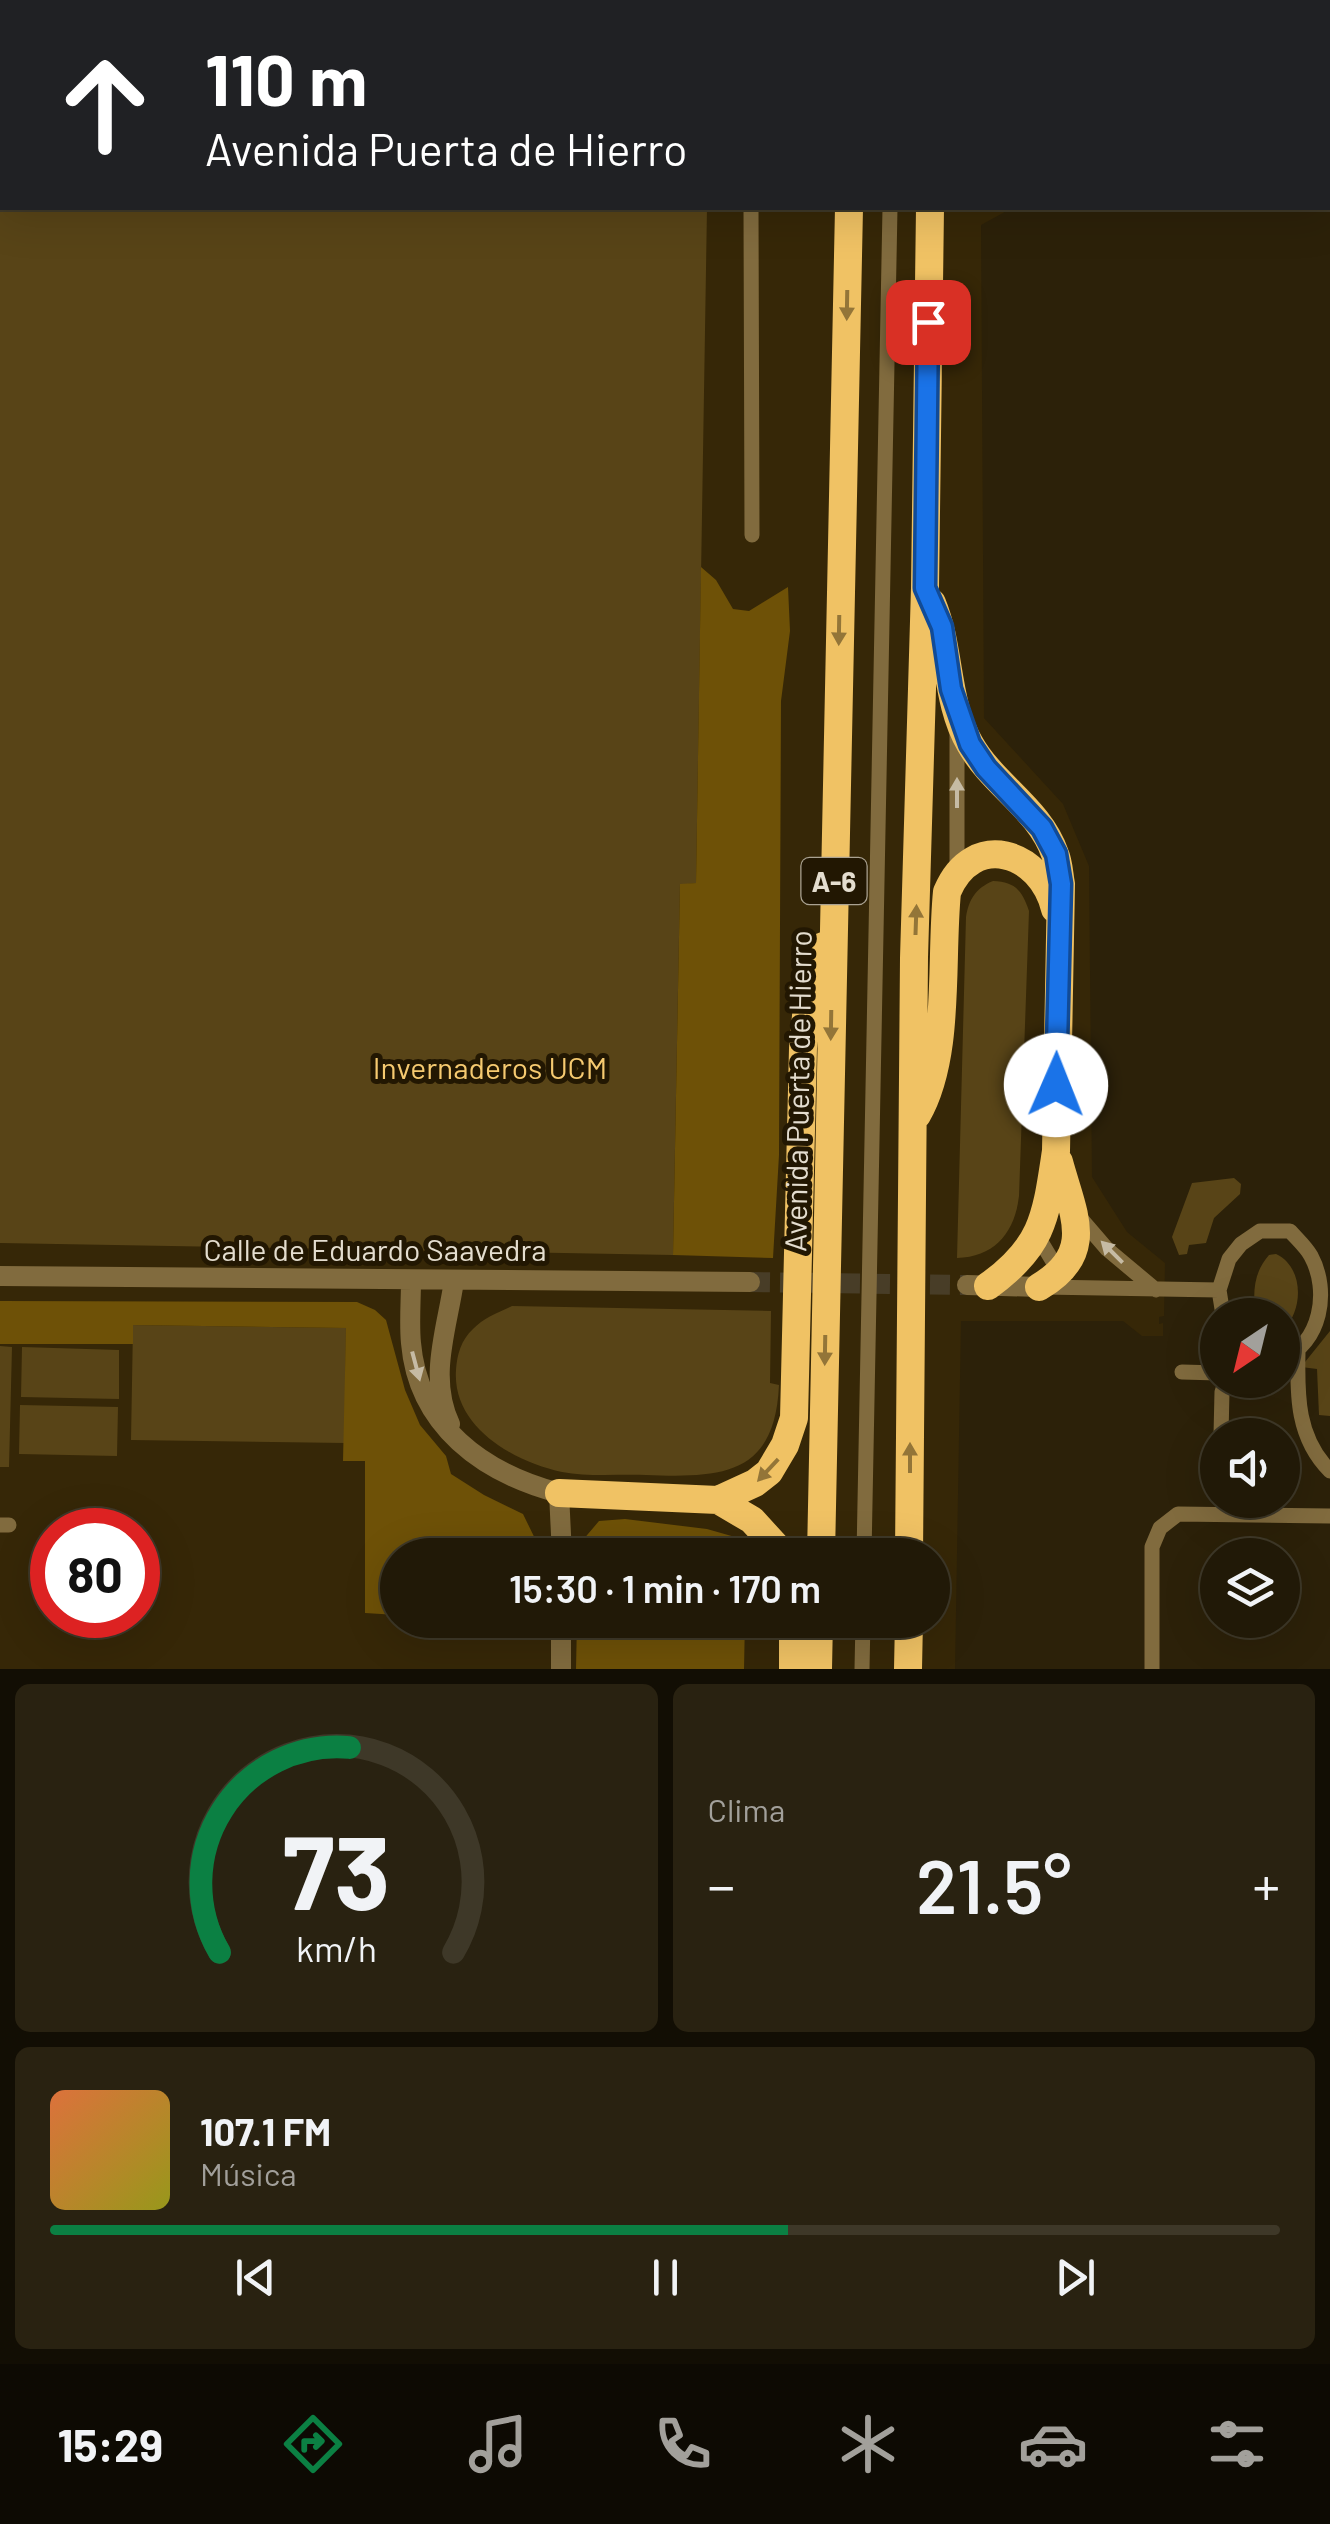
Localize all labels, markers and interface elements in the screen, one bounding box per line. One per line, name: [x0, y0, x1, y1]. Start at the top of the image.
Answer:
text: 110 m: [205, 36, 367, 120]
icon: ahead: [40, 40, 170, 170]
text: Avenida Puerta de Hierro: [205, 121, 688, 175]
pin: [886, 280, 971, 365]
one-way arrow: [838, 289, 854, 321]
icon: arrive: [901, 295, 956, 350]
one-way arrow: [830, 614, 846, 646]
one-way arrow: [949, 777, 965, 809]
road number: A-6: [802, 858, 866, 904]
one-way arrow: [908, 904, 924, 936]
street label: Avenida Puerta de Hierro: [776, 930, 818, 1252]
one-way arrow: [823, 1009, 839, 1041]
position arrow: [1004, 1033, 1108, 1137]
park label: Invernaderos UCM: [373, 1049, 607, 1085]
street label: Calle de Eduardo Saavedra: [203, 1231, 547, 1267]
one-way arrow: [1101, 1241, 1124, 1265]
north arrow: [1200, 1298, 1300, 1398]
map controls: [1200, 1298, 1300, 1638]
one-way arrow: [816, 1334, 832, 1366]
one-way arrow: [409, 1351, 425, 1382]
button: sound: [1200, 1418, 1300, 1518]
one-way arrow: [902, 1441, 918, 1473]
one-way arrow: [757, 1457, 779, 1482]
speed limit sign: 80: [30, 1508, 160, 1638]
button: layers: [1200, 1538, 1300, 1638]
text: 15:30 · 1 min · 170 m: [509, 1565, 821, 1611]
text: Clima: [708, 1790, 785, 1828]
text: 73: [282, 1806, 390, 1931]
text: 21.5°: [916, 1839, 1072, 1929]
text: −: [708, 1851, 735, 1917]
text: +: [1252, 1851, 1280, 1917]
text: km/h: [296, 1926, 377, 1969]
text: 107.1 FM: [200, 2108, 331, 2154]
text: Música: [200, 2154, 297, 2192]
icon: previous: [228, 2250, 283, 2305]
icon: pause: [638, 2250, 693, 2305]
icon: next: [1048, 2250, 1103, 2305]
icon: directions: [278, 2409, 348, 2479]
icon: music: [463, 2409, 533, 2479]
icon: phone: [648, 2409, 718, 2479]
icon: climate: [833, 2409, 903, 2479]
icon: car: [1018, 2409, 1088, 2479]
icon: filters: [1202, 2409, 1272, 2479]
text: 15:29: [57, 2417, 163, 2471]

